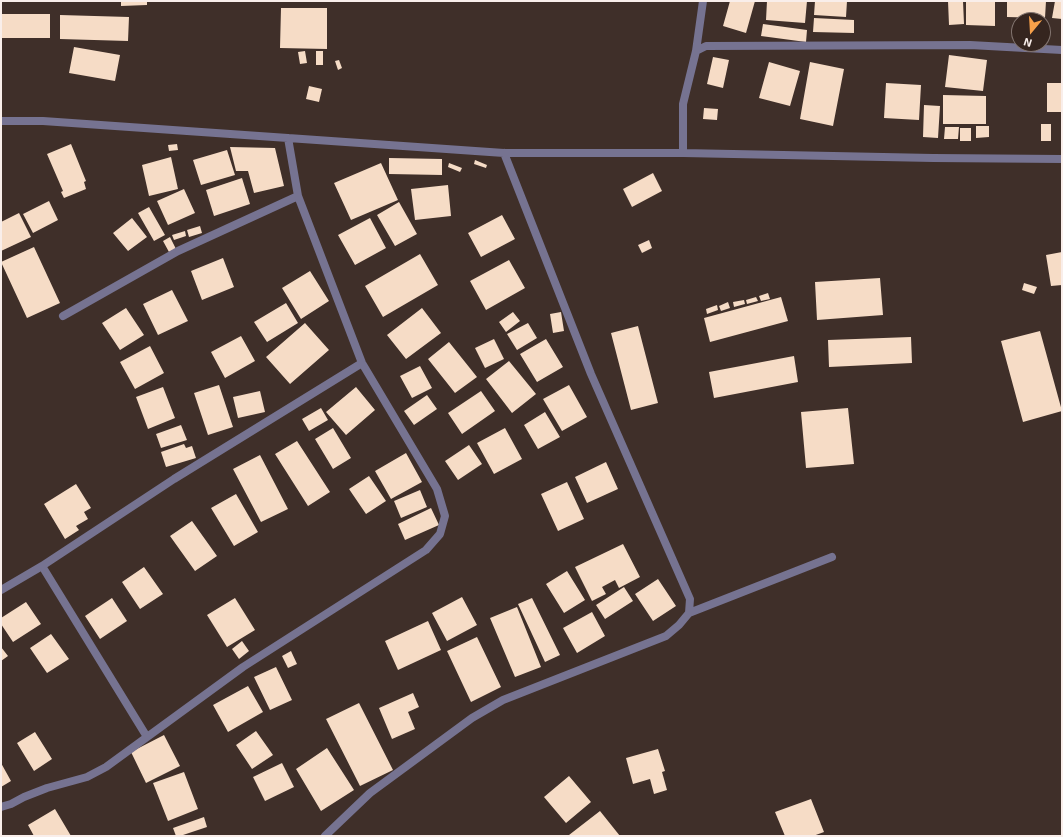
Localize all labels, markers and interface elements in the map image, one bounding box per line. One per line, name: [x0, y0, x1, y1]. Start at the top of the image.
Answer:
north arrow: [1011, 12, 1051, 52]
text: N: [1022, 36, 1033, 50]

